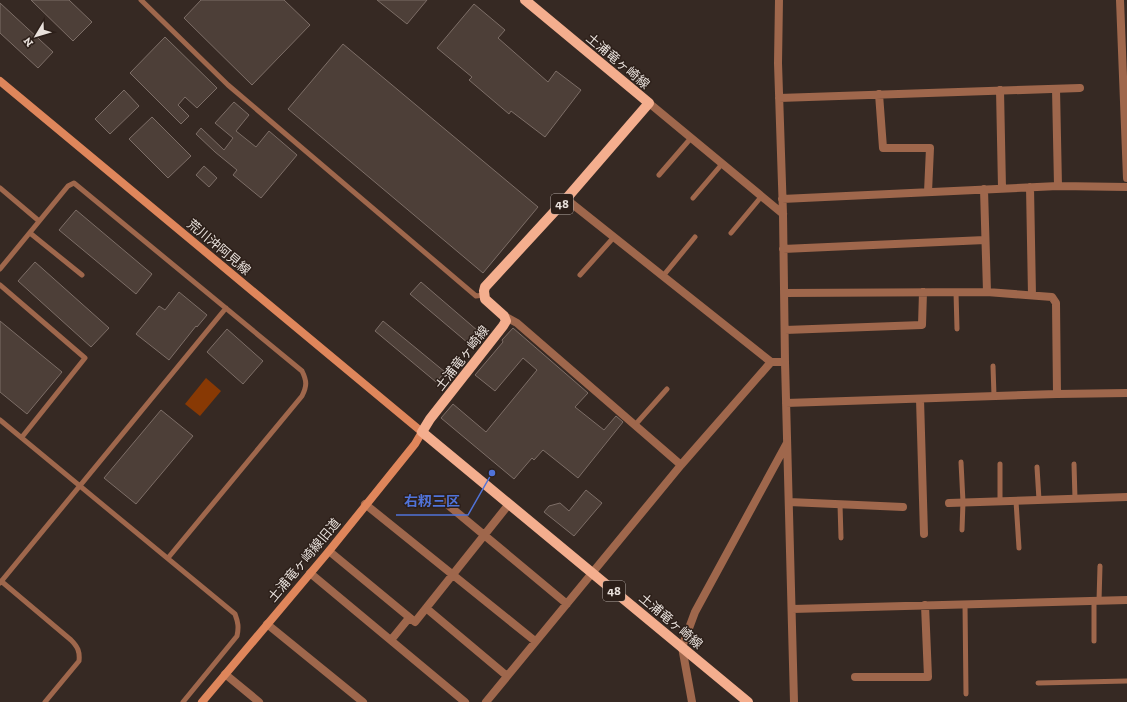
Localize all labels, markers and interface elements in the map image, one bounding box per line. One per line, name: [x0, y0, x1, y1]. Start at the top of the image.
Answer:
north arrow: [16, 16, 56, 56]
street label: 土浦竜ヶ崎線: [583, 30, 653, 92]
text: N: [20, 34, 36, 49]
road number: 48: [551, 194, 573, 214]
street label: 荒川沖阿見線: [184, 216, 254, 278]
street label: 土浦竜ヶ崎線: [432, 323, 492, 393]
callout: 右籾三区: [396, 489, 468, 515]
text: 右籾三区: [404, 493, 460, 510]
street label: 土浦竜ヶ崎線旧道: [265, 515, 343, 605]
road number: 48: [603, 581, 625, 601]
street label: 土浦竜ヶ崎線: [636, 590, 706, 652]

